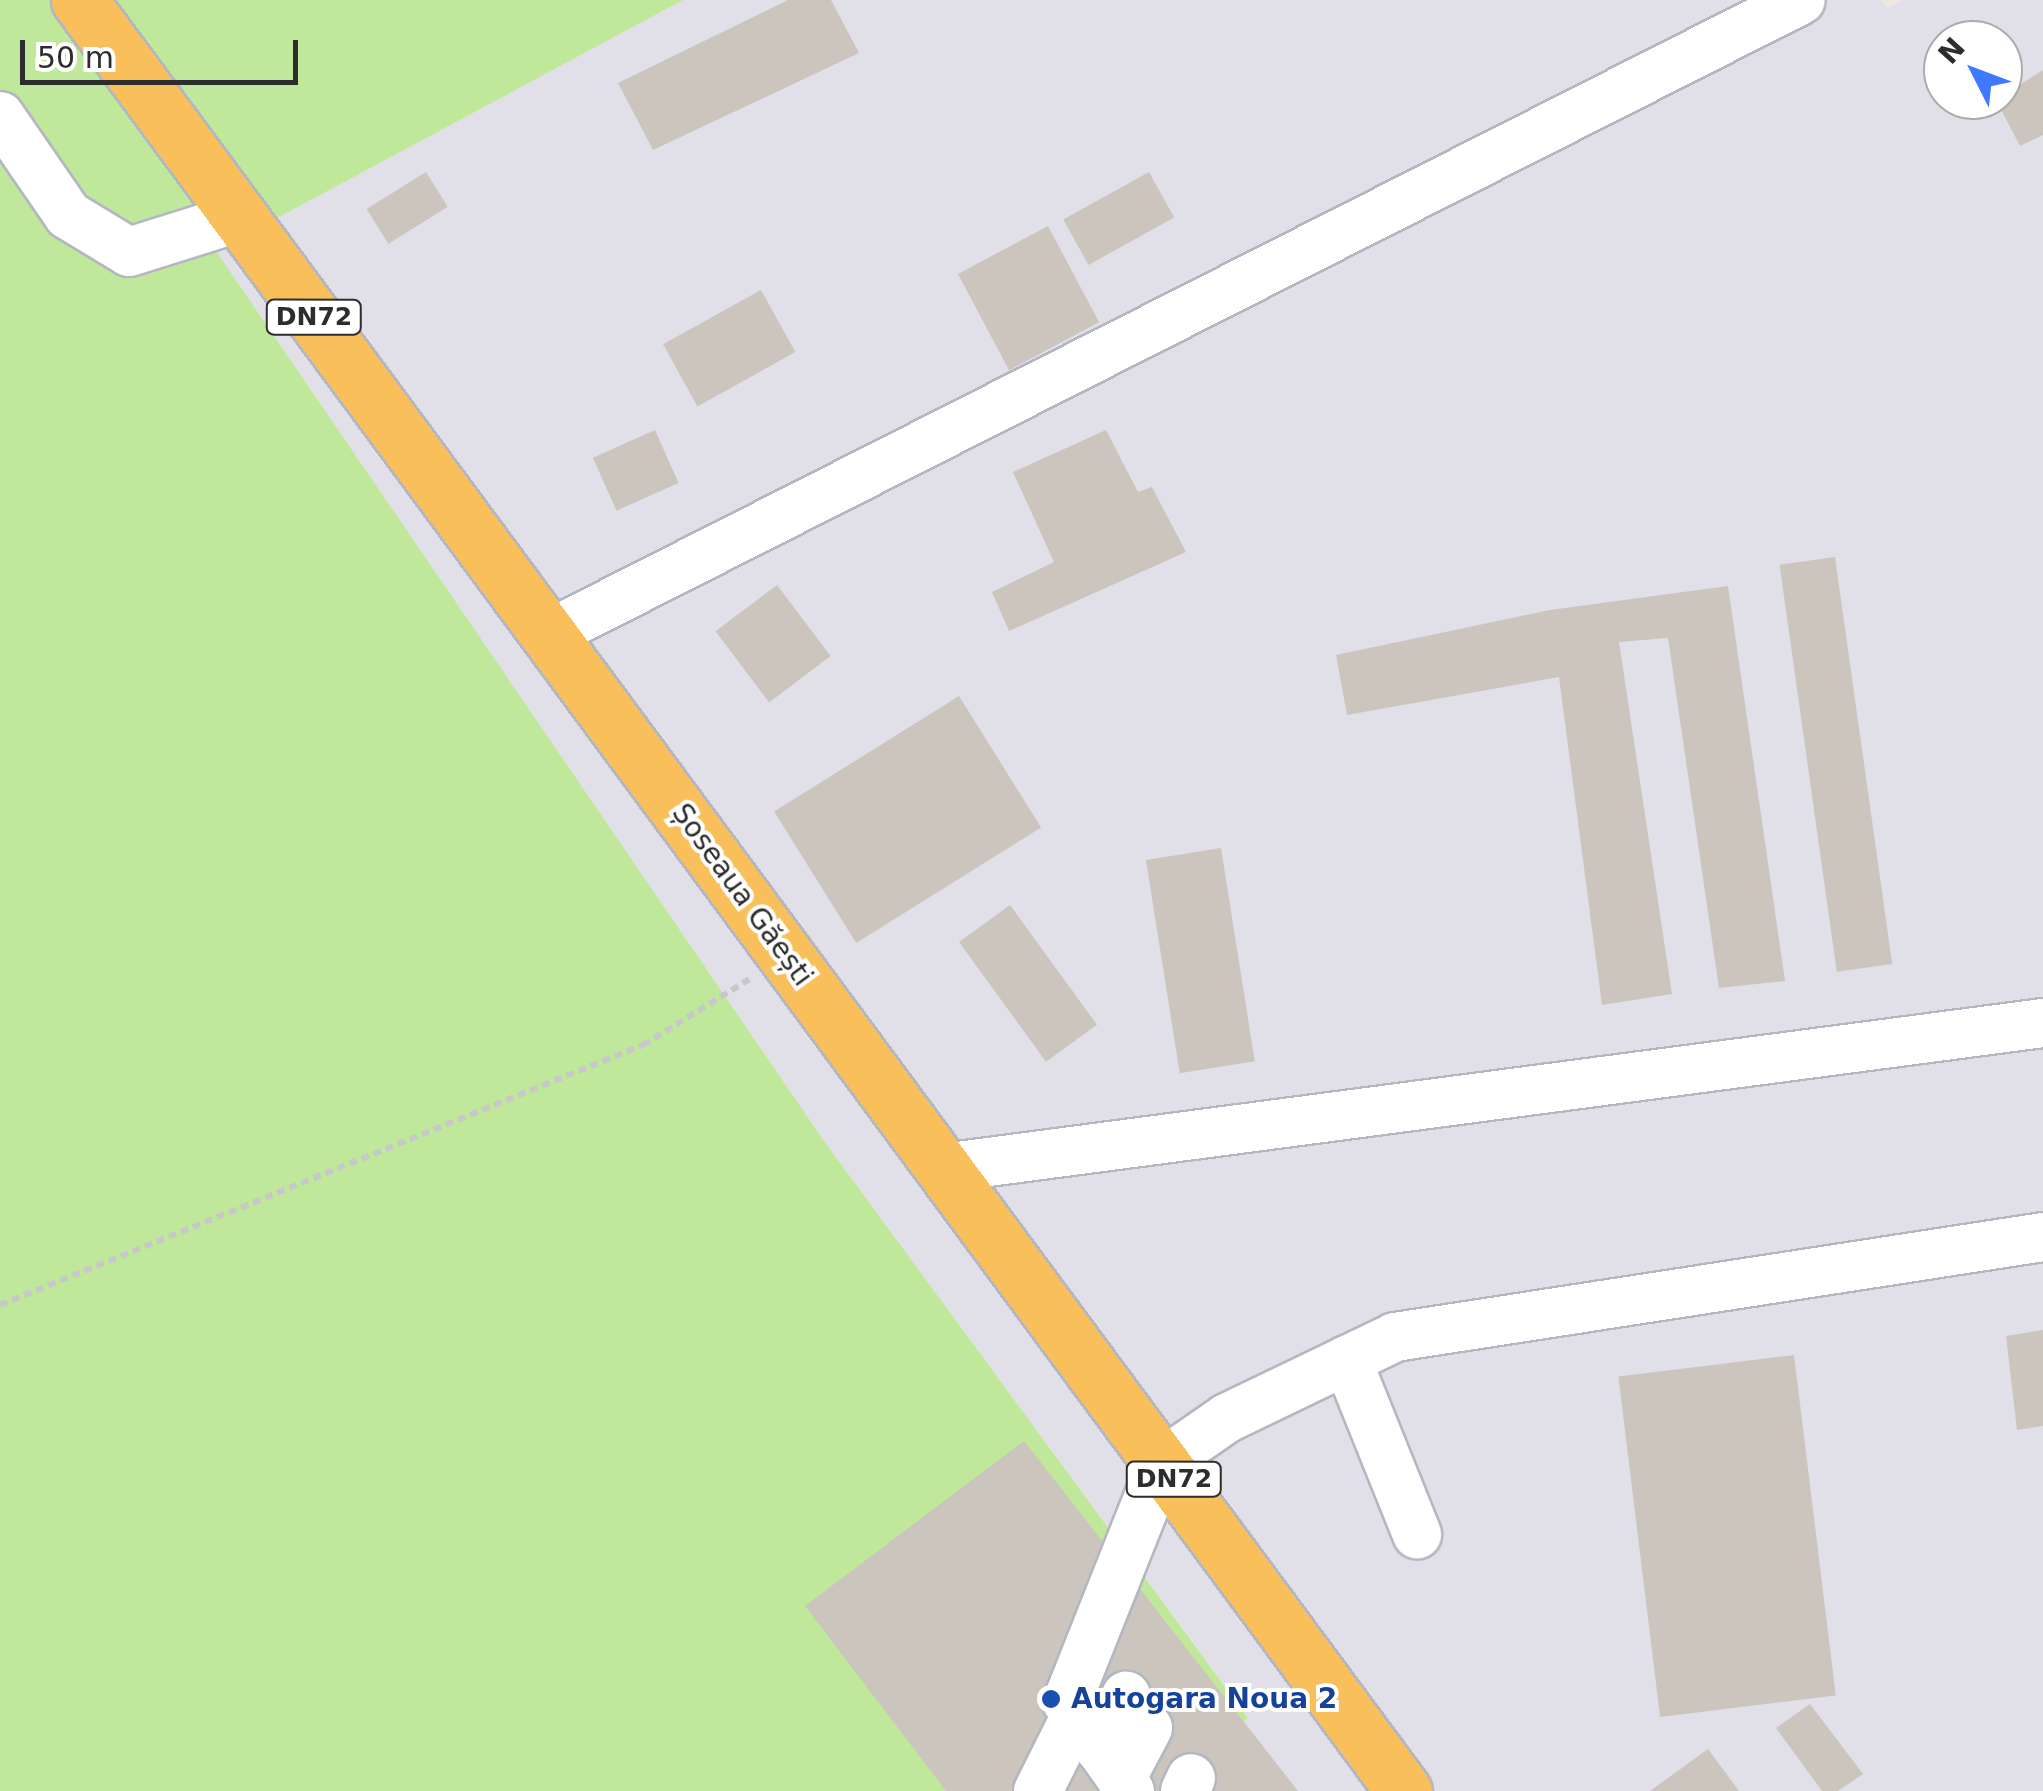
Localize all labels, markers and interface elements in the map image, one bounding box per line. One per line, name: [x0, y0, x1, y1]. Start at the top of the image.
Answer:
scale bar: [25, 20, 302, 82]
north arrow: [1923, 20, 2023, 120]
text: N: [1932, 31, 1972, 71]
text: 50 m: [37, 40, 114, 75]
road number: DN72: [264, 297, 364, 337]
street label: Șoseaua Găești: [665, 797, 819, 993]
road number: DN72: [1124, 1459, 1224, 1499]
place label: Autogara Noua 2: [1071, 1682, 1337, 1716]
marker: Autogara Noua 2: [1040, 1688, 1062, 1710]

